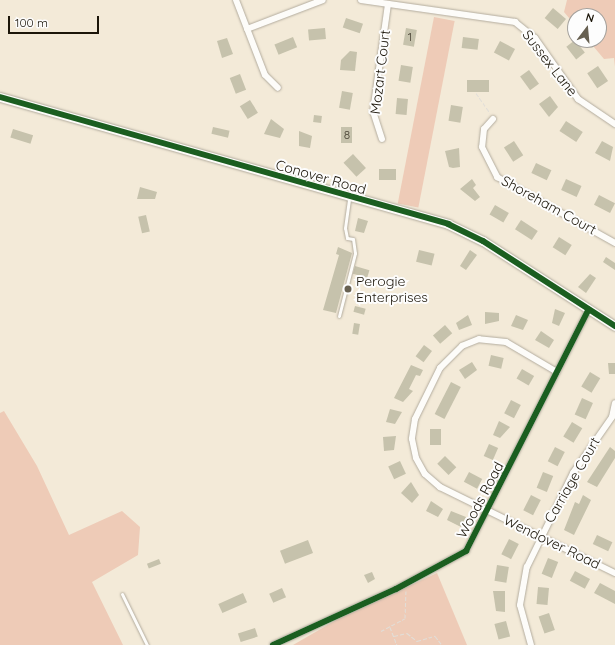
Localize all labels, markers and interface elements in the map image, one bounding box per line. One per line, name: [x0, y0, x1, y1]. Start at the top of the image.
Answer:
scale bar: [10, 8, 101, 34]
north arrow: [567, 8, 607, 48]
text: N: [584, 10, 596, 25]
text: 100 m: [15, 15, 48, 30]
street label: Sussex Lane: [519, 27, 581, 99]
street label: Mozart Court: [366, 29, 394, 115]
house number: 1: [408, 30, 412, 44]
house number: 8: [344, 128, 350, 142]
street label: Conover Road: [274, 156, 368, 198]
street label: Shoreham Court: [499, 172, 599, 238]
place label: Perogie Enterprises: [356, 273, 428, 306]
marker: Perogie Enterprises: [343, 284, 353, 294]
street label: Carriage Court: [541, 434, 603, 526]
street label: Woods Road: [453, 459, 507, 541]
street label: Wendover Road: [501, 511, 603, 573]

